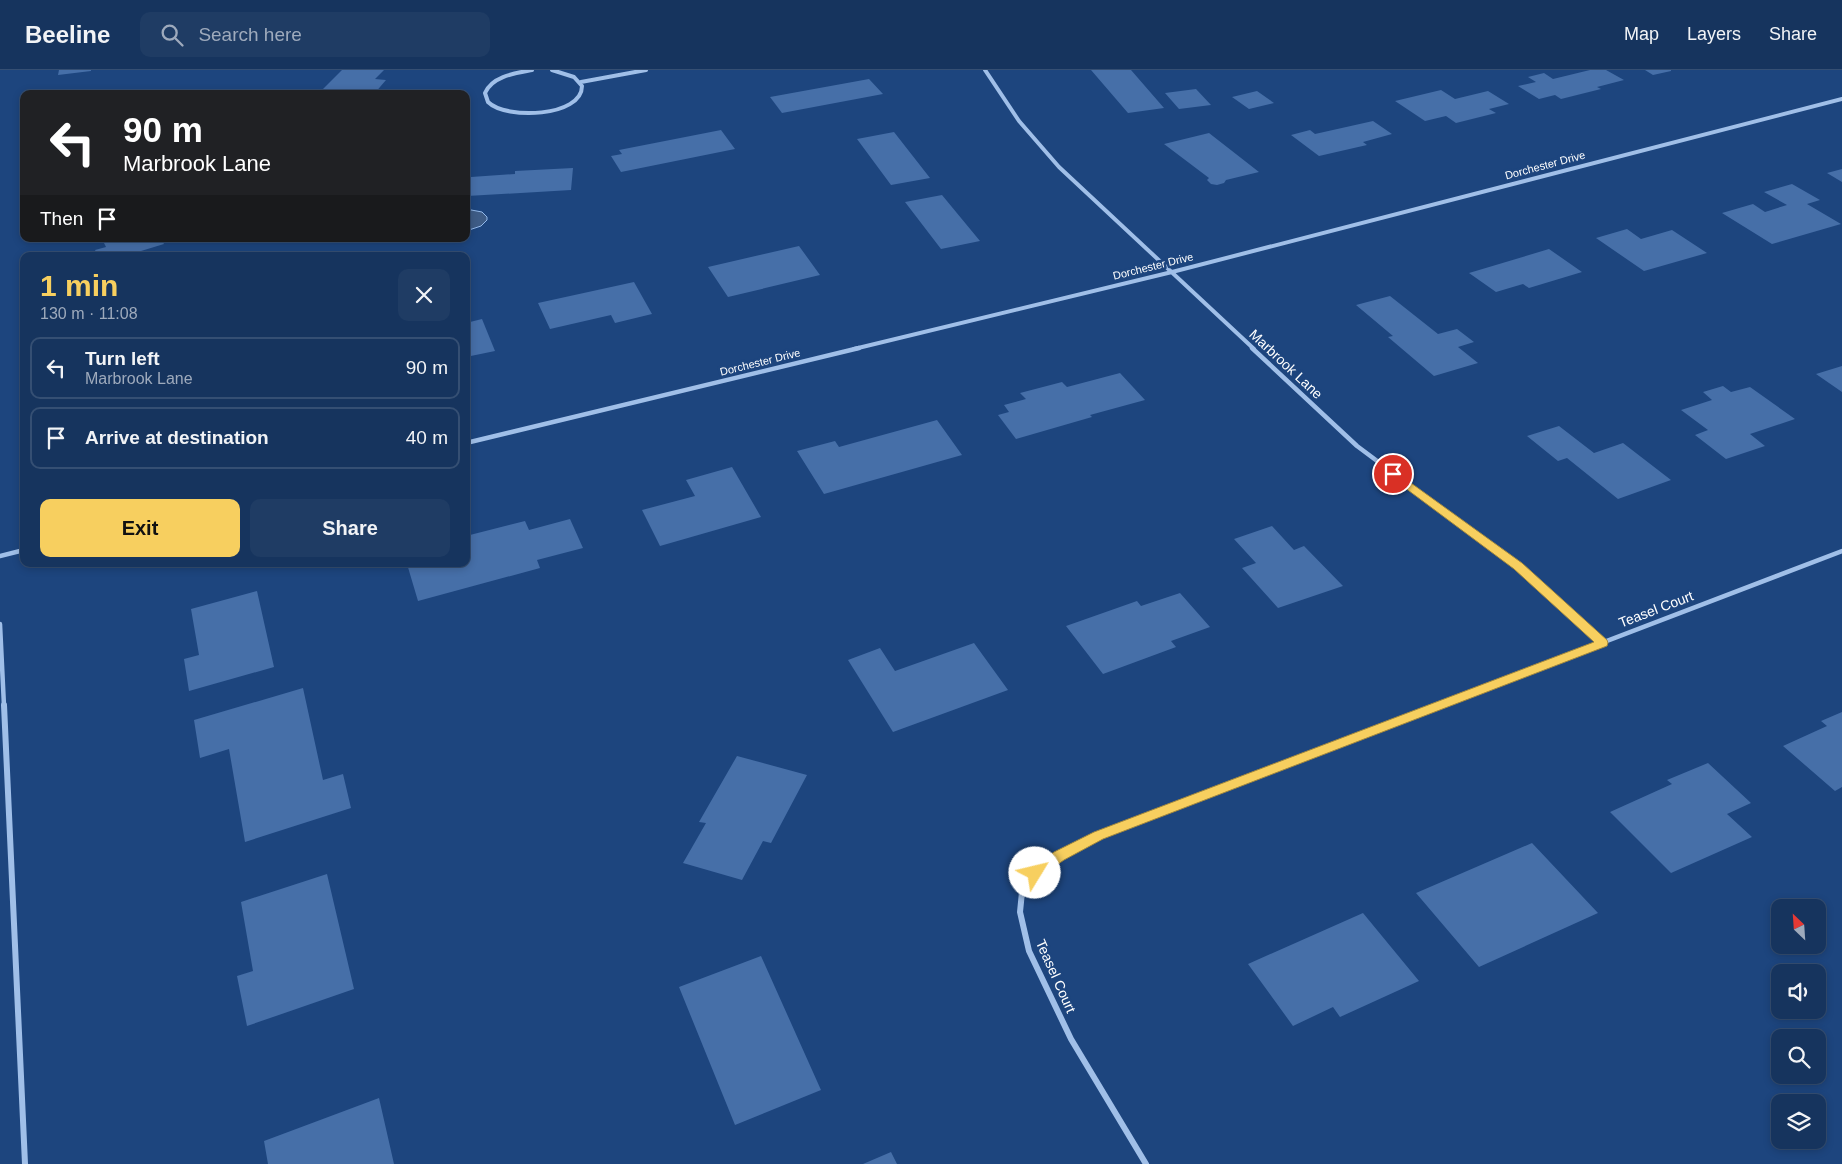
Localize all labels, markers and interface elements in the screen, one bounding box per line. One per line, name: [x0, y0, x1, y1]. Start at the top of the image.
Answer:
search box: [140, 12, 490, 57]
text: Beeline: [25, 21, 110, 48]
icon: search: [158, 21, 186, 49]
text: Search here: [198, 24, 302, 45]
text: Map: [1624, 24, 1659, 44]
text: Layers: [1687, 24, 1741, 44]
text: Share: [1769, 24, 1817, 44]
icon: left: [40, 110, 105, 175]
text: 90 m: [123, 110, 203, 149]
street label: Dorchester Drive: [1504, 149, 1586, 181]
text: Marbrook Lane: [123, 151, 271, 176]
icon: arrive: [93, 205, 121, 233]
text: Then: [40, 208, 83, 229]
street label: Dorchester Drive: [1112, 250, 1194, 282]
text: 1 min: [40, 269, 118, 302]
button: close: [398, 269, 450, 321]
text: 130 m · 11:08: [40, 305, 138, 322]
street label: Marbrook Lane: [1246, 326, 1326, 402]
street label: Dorchester Drive: [719, 346, 801, 378]
text: Turn left: [85, 348, 160, 369]
icon: left: [42, 354, 70, 382]
text: 90 m: [406, 357, 448, 378]
text: Marbrook Lane: [85, 370, 193, 387]
icon: arrive: [42, 424, 70, 452]
text: Arrive at destination: [85, 427, 269, 448]
text: 40 m: [406, 427, 448, 448]
pin: [1372, 453, 1414, 495]
icon: arrive: [1379, 460, 1407, 488]
button: Exit: [40, 499, 240, 557]
button: Share: [250, 499, 450, 557]
street label: Teasel Court: [1616, 587, 1696, 631]
position arrow: [1008, 846, 1060, 898]
north arrow: [1771, 899, 1826, 954]
map controls: [1771, 899, 1826, 1149]
street label: Teasel Court: [1033, 937, 1079, 1015]
button: sound: [1771, 964, 1826, 1019]
button: search: [1771, 1029, 1826, 1084]
button: layers: [1771, 1094, 1826, 1149]

